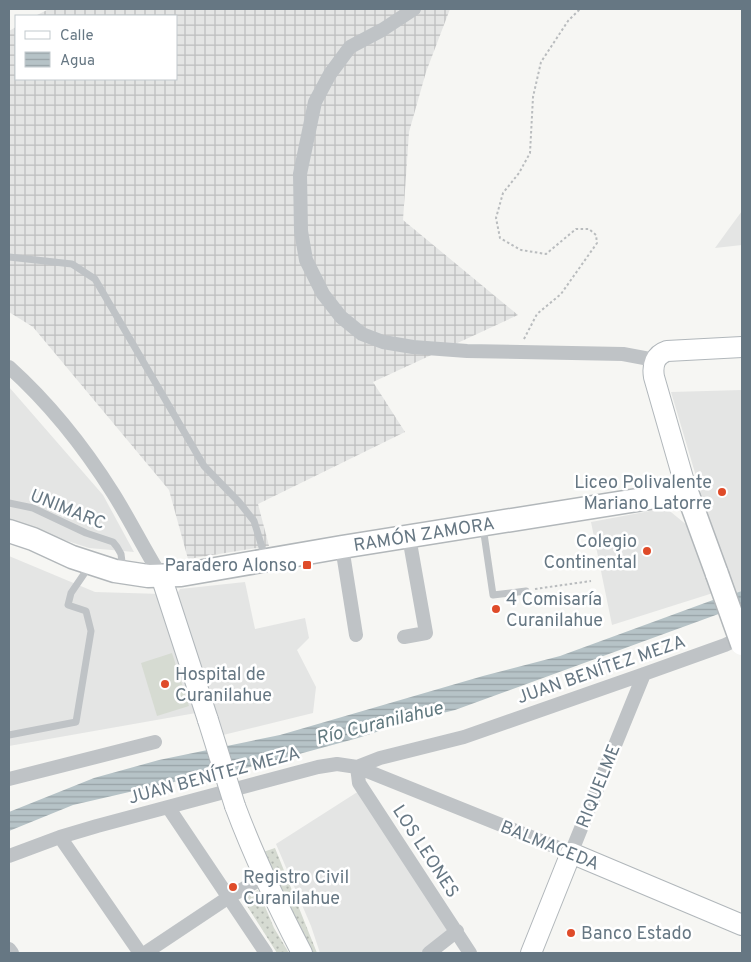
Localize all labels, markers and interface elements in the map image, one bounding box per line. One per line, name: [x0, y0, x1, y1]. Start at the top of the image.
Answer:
legend: [15, 15, 178, 80]
text: Calle: [60, 27, 94, 46]
text: Agua: [60, 52, 95, 71]
place label: Liceo Polivalente Mariano Latorre: [574, 472, 712, 516]
street label: UNIMARC: [26, 485, 109, 536]
marker: Liceo Polivalente Mariano Latorre: [716, 486, 728, 498]
street label: RAMÓN ZAMORA: [352, 511, 496, 558]
place label: Colegio Continental: [543, 531, 637, 575]
marker: Colegio Continental: [641, 545, 653, 557]
place label: Paradero Alonso: [165, 555, 297, 578]
marker: Paradero Alonso: [301, 559, 313, 571]
place label: 4 Comisaría Curanilahue: [506, 589, 603, 633]
marker: 4 Comisaría Curanilahue: [490, 603, 502, 615]
street label: JUAN BENÍTEZ MEZA: [514, 629, 689, 710]
place label: Hospital de Curanilahue: [175, 664, 272, 708]
marker: Hospital de Curanilahue: [159, 678, 171, 690]
water label: Río Curanilahue: [313, 696, 446, 751]
street label: JUAN BENÍTEZ MEZA: [126, 741, 303, 810]
street label: RIQUELME: [572, 741, 627, 832]
street label: LOS LEONES: [386, 801, 463, 902]
street label: BALMACEDA: [497, 816, 602, 877]
place label: Registro Civil Curanilahue: [243, 867, 349, 911]
marker: Registro Civil Curanilahue: [227, 881, 239, 893]
place label: Banco Estado: [581, 923, 692, 946]
marker: Banco Estado: [565, 927, 577, 939]

